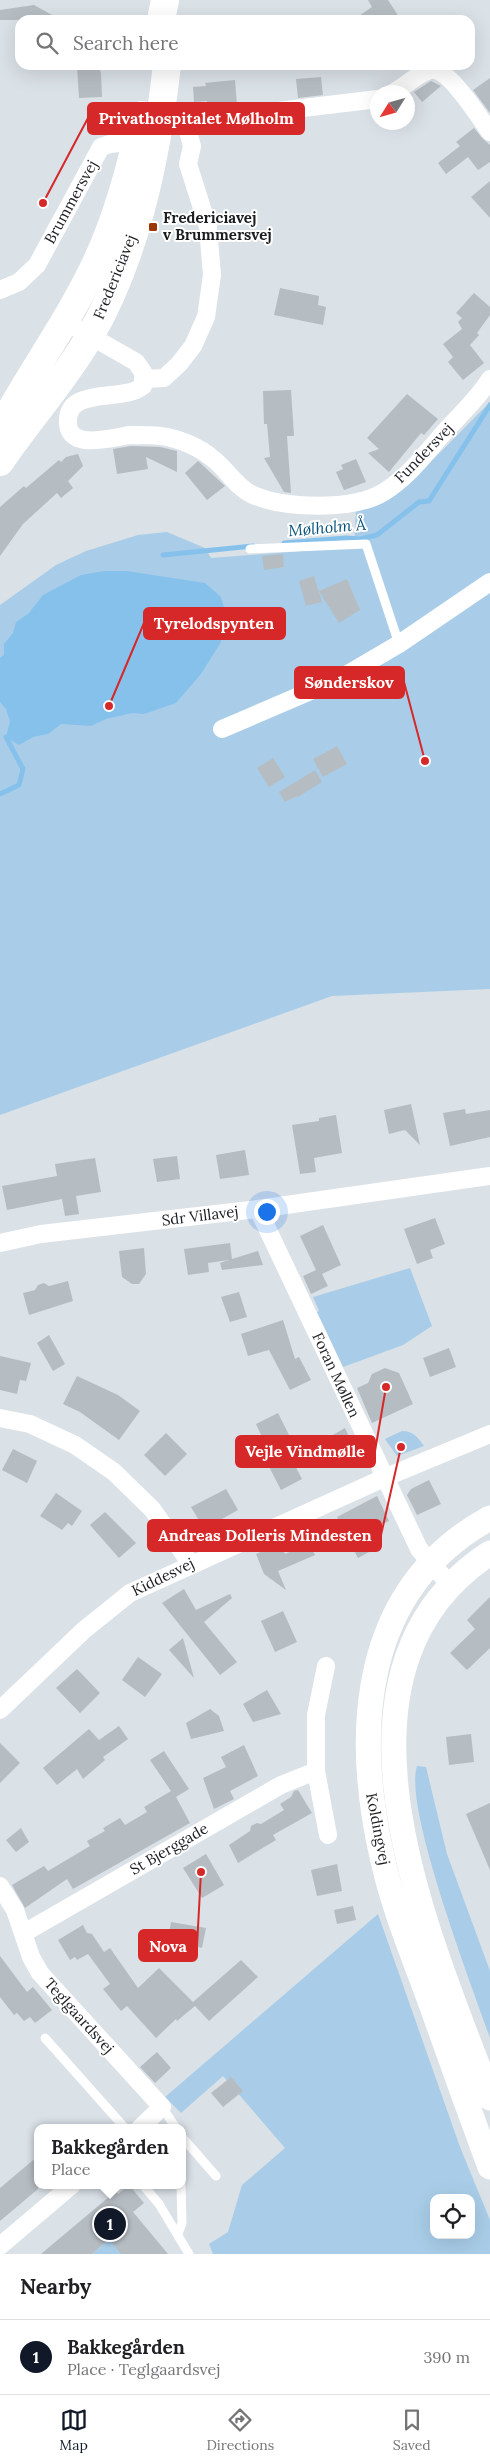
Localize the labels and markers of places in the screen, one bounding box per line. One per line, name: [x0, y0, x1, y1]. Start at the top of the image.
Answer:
callout: Privathospitalet Mølholm: [88, 103, 304, 134]
place label: Fredericiavej v Brummersvej: [163, 208, 272, 244]
marker: Fredericiavej v Brummersvej: [147, 221, 159, 233]
callout: Tyrelodspynten: [144, 608, 285, 639]
callout: Sønderskov: [295, 667, 404, 698]
callout: Vejle Vindmølle: [236, 1436, 375, 1467]
callout: Andreas Dolleris Mindesten: [148, 1520, 381, 1551]
callout: Nova: [139, 1930, 197, 1961]
pin: 1: [94, 2205, 126, 2243]

